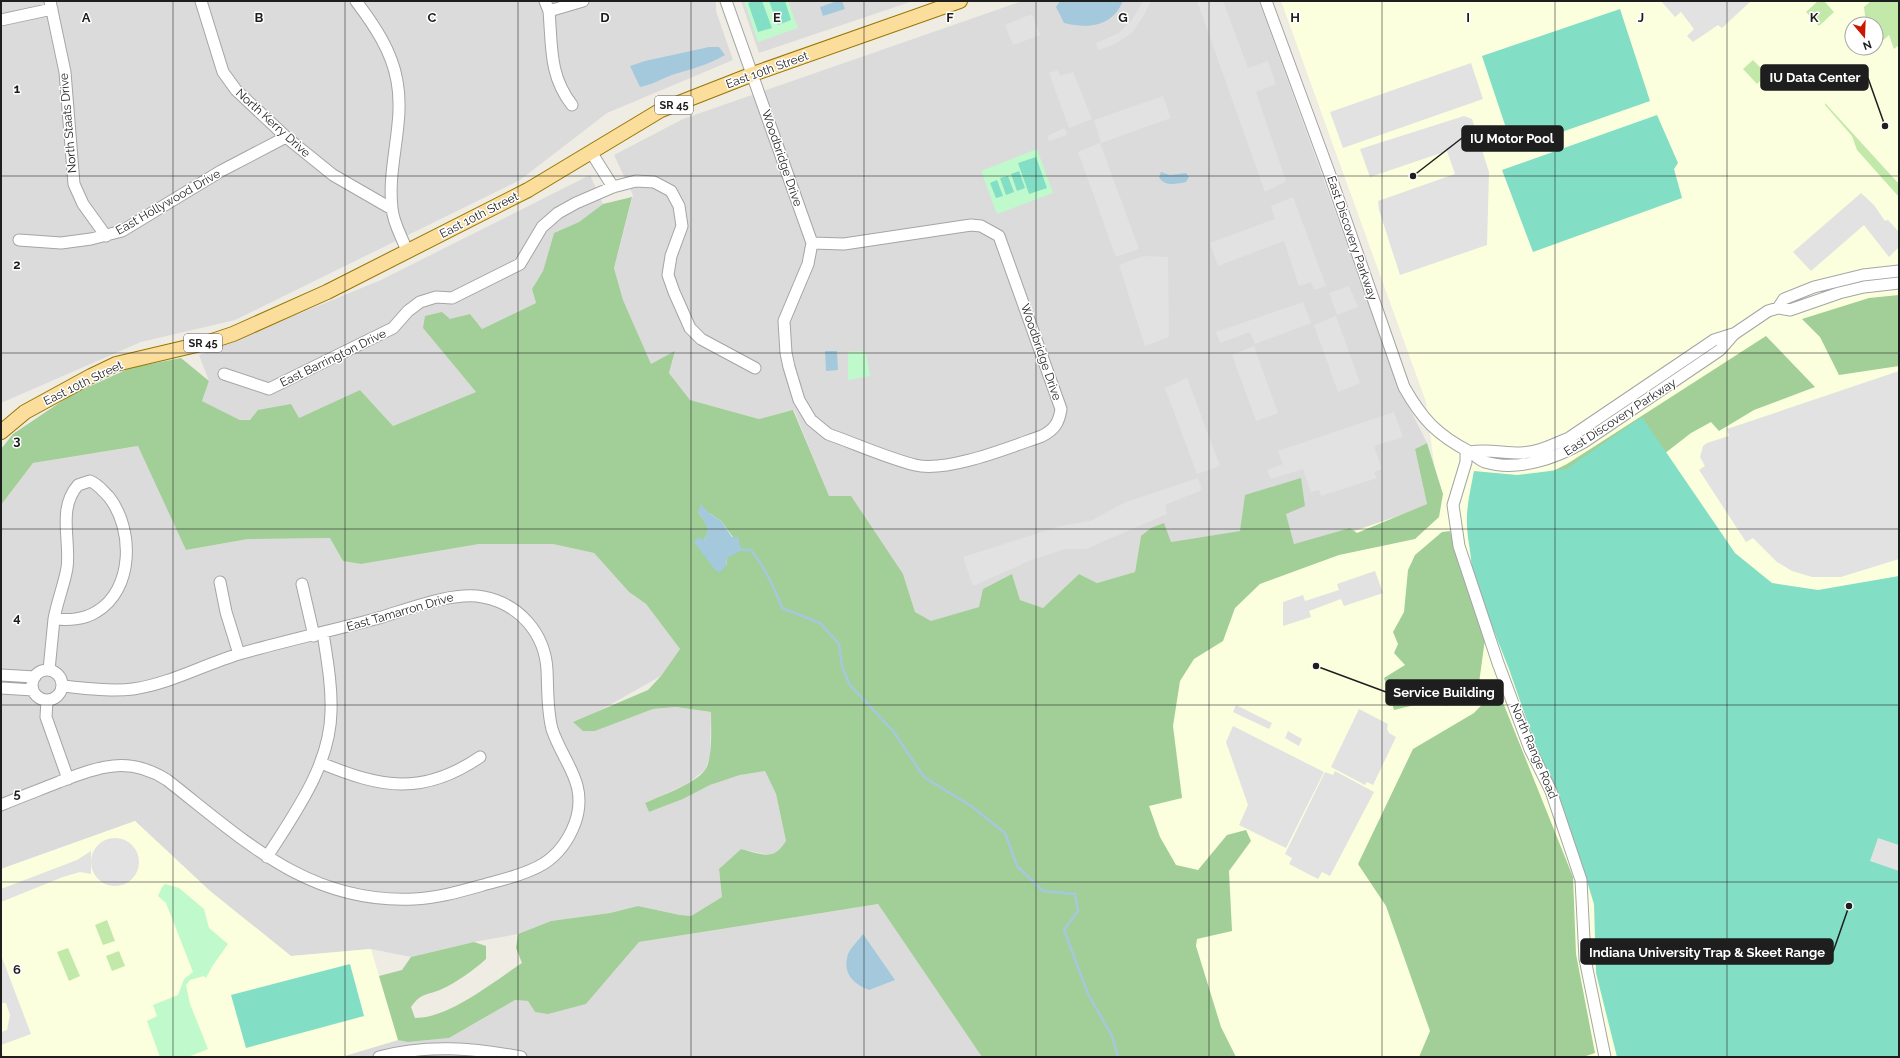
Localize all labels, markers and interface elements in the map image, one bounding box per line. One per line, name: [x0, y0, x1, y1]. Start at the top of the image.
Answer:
text: A: [82, 10, 91, 25]
text: B: [255, 10, 264, 25]
text: C: [428, 10, 437, 25]
text: D: [600, 10, 610, 25]
text: E: [773, 10, 781, 25]
text: F: [946, 10, 954, 25]
text: G: [1118, 10, 1128, 25]
text: H: [1290, 10, 1300, 25]
text: I: [1466, 10, 1470, 25]
text: J: [1638, 10, 1644, 25]
text: K: [1810, 10, 1819, 25]
north arrow: [1844, 16, 1884, 56]
text: N: [1861, 37, 1873, 52]
street label: East 10th Street: [724, 49, 810, 91]
callout: IU Data Center: [1761, 65, 1868, 90]
text: IU Data Center: [1769, 70, 1861, 85]
street label: North Staats Drive: [57, 72, 79, 174]
text: 1: [14, 81, 21, 96]
street label: North Kerry Drive: [233, 86, 313, 160]
road number: SR 45: [655, 96, 693, 114]
street label: Woodbridge Drive: [759, 108, 805, 208]
callout: IU Motor Pool: [1462, 126, 1563, 151]
text: IU Motor Pool: [1470, 131, 1555, 146]
street label: East Hollywood Drive: [113, 166, 223, 238]
street label: East Discovery Parkway: [1324, 174, 1380, 303]
street label: East 10th Street: [437, 189, 521, 241]
text: 2: [13, 257, 21, 272]
street label: Woodbridge Drive: [1018, 302, 1064, 402]
street label: East Barrington Drive: [278, 326, 388, 390]
road number: SR 45: [184, 334, 222, 352]
street label: East 10th Street: [41, 358, 125, 408]
street label: East Discovery Parkway: [1561, 375, 1679, 458]
text: 3: [13, 433, 21, 448]
street label: East Tamarron Drive: [345, 590, 455, 634]
text: 4: [13, 610, 21, 625]
callout: Service Building: [1386, 680, 1503, 705]
text: Service Building: [1393, 685, 1495, 700]
street label: North Range Road: [1508, 701, 1560, 801]
text: 5: [13, 786, 21, 801]
callout: Indiana University Trap & Skeet Range: [1581, 939, 1833, 964]
text: Indiana University Trap & Skeet Range: [1589, 945, 1825, 960]
text: 6: [13, 962, 21, 977]

